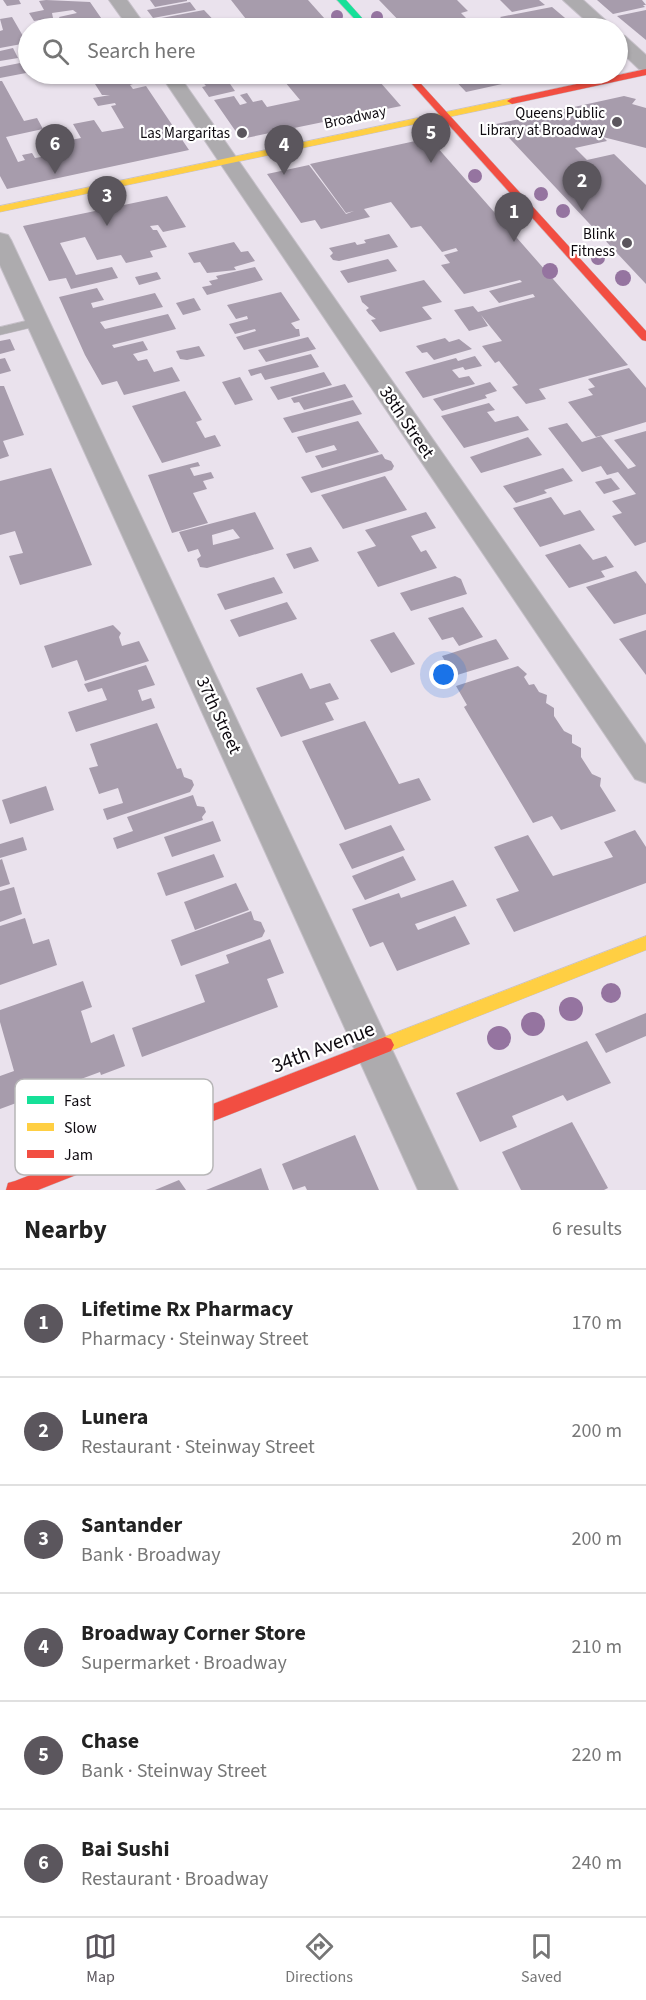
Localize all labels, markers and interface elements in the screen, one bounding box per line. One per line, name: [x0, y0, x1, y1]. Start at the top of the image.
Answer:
search box: [18, 18, 628, 84]
icon: search: [39, 35, 72, 68]
text: Search here: [87, 35, 195, 67]
street label: Broadway: [322, 101, 388, 134]
place label: Queens Public Library at Broadway: [479, 103, 605, 141]
pin: 5: [412, 114, 450, 163]
marker: Queens Public Library at Broadway: [610, 115, 624, 129]
place label: Las Margaritas: [140, 123, 230, 144]
pin: 6: [36, 124, 74, 174]
marker: Las Margaritas: [235, 126, 249, 140]
pin: 4: [264, 126, 304, 175]
pin: 2: [562, 162, 602, 211]
pin: 3: [88, 176, 126, 226]
pin: 1: [494, 192, 534, 242]
place label: Blink Fitness: [571, 224, 616, 262]
marker: Blink Fitness: [620, 236, 634, 250]
street label: 38th Street: [373, 381, 440, 463]
your location: [429, 660, 458, 689]
street label: 37th Street: [190, 673, 247, 758]
street label: 34th Avenue: [267, 1014, 379, 1080]
legend: [15, 1079, 213, 1175]
text: Fast: [64, 1090, 92, 1112]
text: Slow: [64, 1117, 97, 1139]
text: Jam: [64, 1144, 93, 1166]
text: Nearby: [24, 1211, 107, 1248]
text: 6 results: [552, 1215, 622, 1243]
text: Lifetime Rx Pharmacy: [81, 1293, 293, 1325]
text: 1: [38, 1309, 49, 1337]
text: 170 m: [572, 1309, 622, 1337]
text: Pharmacy · Steinway Street: [81, 1325, 309, 1353]
text: Lunera: [81, 1401, 148, 1433]
text: 2: [38, 1417, 49, 1445]
text: 200 m: [572, 1417, 622, 1445]
text: Restaurant · Steinway Street: [81, 1433, 315, 1461]
text: Santander: [81, 1509, 182, 1541]
text: 3: [38, 1525, 49, 1553]
text: 200 m: [572, 1525, 622, 1553]
text: Bank · Broadway: [81, 1541, 221, 1569]
text: Broadway Corner Store: [81, 1617, 306, 1649]
text: 4: [38, 1633, 49, 1661]
text: 210 m: [572, 1633, 622, 1661]
text: Supermarket · Broadway: [81, 1649, 287, 1677]
text: Chase: [81, 1725, 139, 1757]
text: 5: [38, 1741, 49, 1769]
text: 220 m: [572, 1741, 622, 1769]
text: Bank · Steinway Street: [81, 1757, 267, 1785]
text: Bai Sushi: [81, 1833, 169, 1865]
text: 6: [38, 1849, 49, 1877]
text: 240 m: [572, 1849, 622, 1877]
text: Restaurant · Broadway: [81, 1865, 268, 1893]
tab: Map: [84, 1930, 117, 1988]
tab: Directions: [285, 1930, 353, 1988]
tab: Saved: [521, 1930, 562, 1988]

